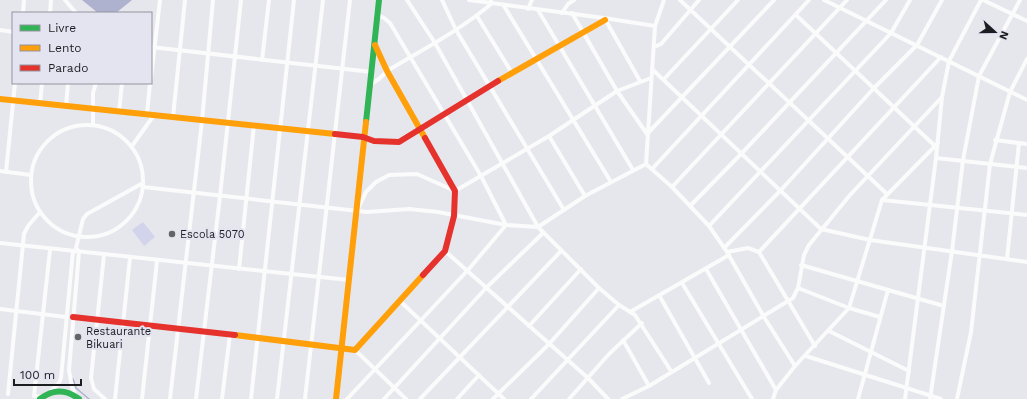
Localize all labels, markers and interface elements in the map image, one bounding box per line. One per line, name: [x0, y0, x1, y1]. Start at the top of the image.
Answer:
legend: [12, 12, 152, 84]
north arrow: [975, 12, 1015, 52]
text: Livre: [48, 21, 76, 35]
text: N: [996, 29, 1011, 42]
text: Lento: [48, 41, 82, 55]
text: Parado: [48, 61, 88, 75]
place label: Escola 5070: [180, 228, 245, 241]
marker: Escola 5070: [167, 229, 177, 239]
place label: Restaurante Bikuari: [86, 325, 151, 351]
marker: Restaurante Bikuari: [73, 332, 83, 342]
scale bar: [14, 361, 81, 387]
text: 100 m: [20, 368, 55, 382]

